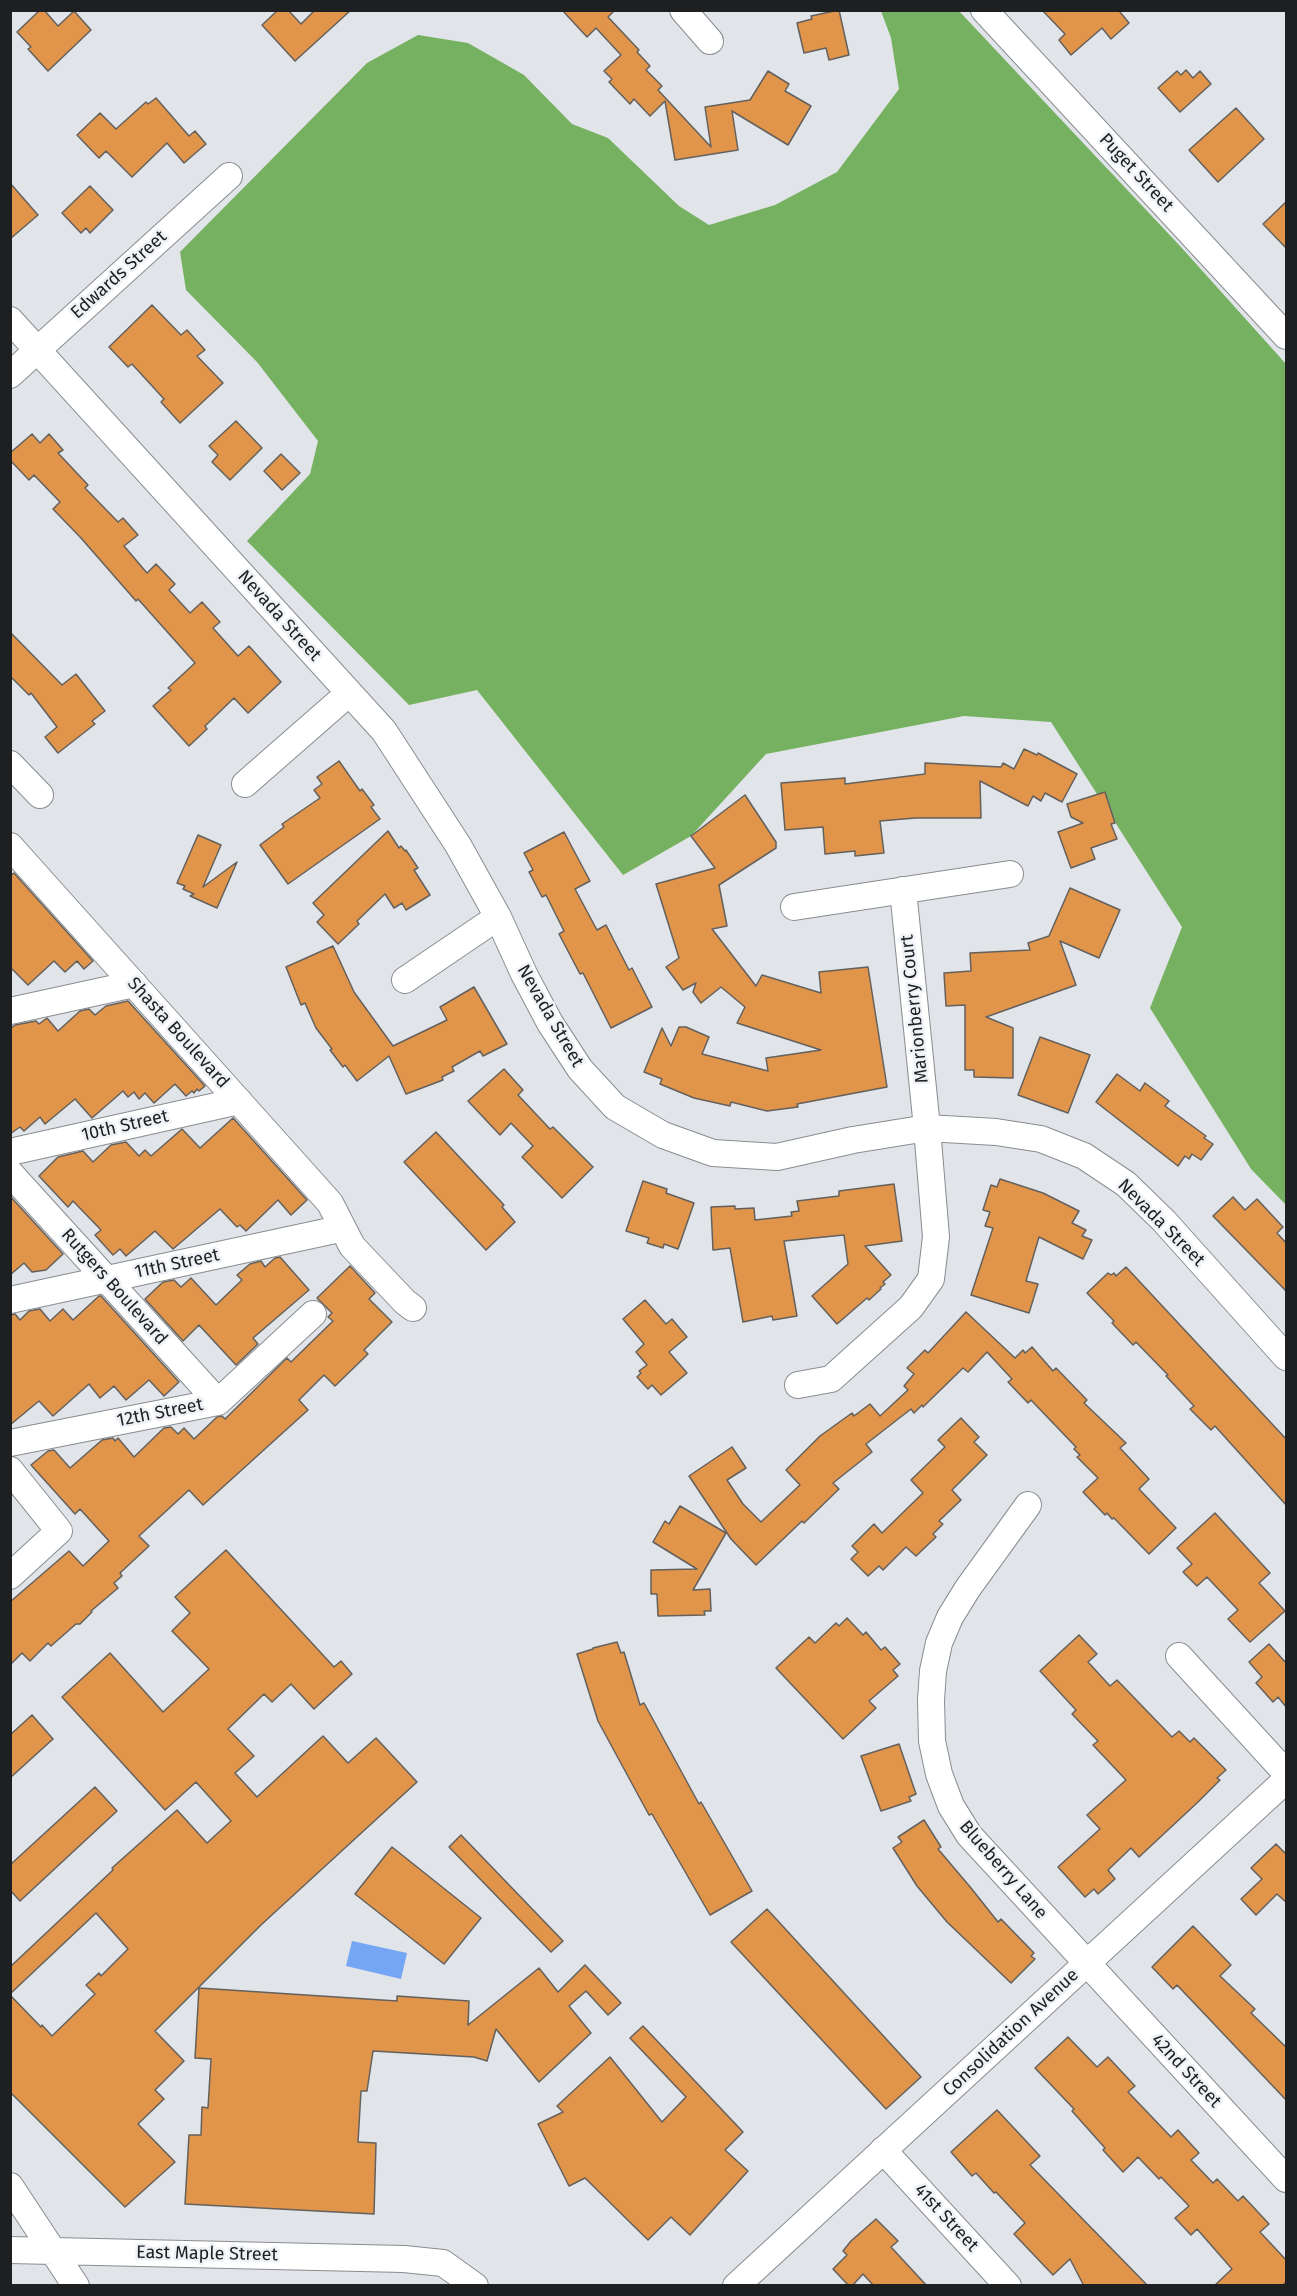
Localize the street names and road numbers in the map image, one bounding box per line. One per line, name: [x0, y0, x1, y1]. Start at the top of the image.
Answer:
street label: Puget Street: [1094, 129, 1178, 217]
street label: Edwards Street: [67, 226, 171, 324]
street label: Nevada Street: [233, 566, 325, 666]
street label: Marionberry Court: [896, 934, 934, 1084]
street label: Nevada Street: [512, 961, 588, 1071]
street label: Shasta Boulevard: [123, 973, 233, 1093]
street label: 10th Street: [79, 1106, 171, 1146]
street label: Nevada Street: [1113, 1175, 1209, 1271]
street label: Rutgers Boulevard: [56, 1225, 172, 1349]
street label: 11th Street: [133, 1244, 221, 1284]
street label: 12th Street: [115, 1394, 205, 1432]
street label: Blueberry Lane: [954, 1816, 1052, 1924]
street label: Consolidation Avenue: [939, 1964, 1083, 2102]
street label: 42nd Street: [1146, 2030, 1226, 2112]
street label: 41st Street: [909, 2180, 983, 2256]
street label: East Maple Street: [136, 2242, 278, 2266]

